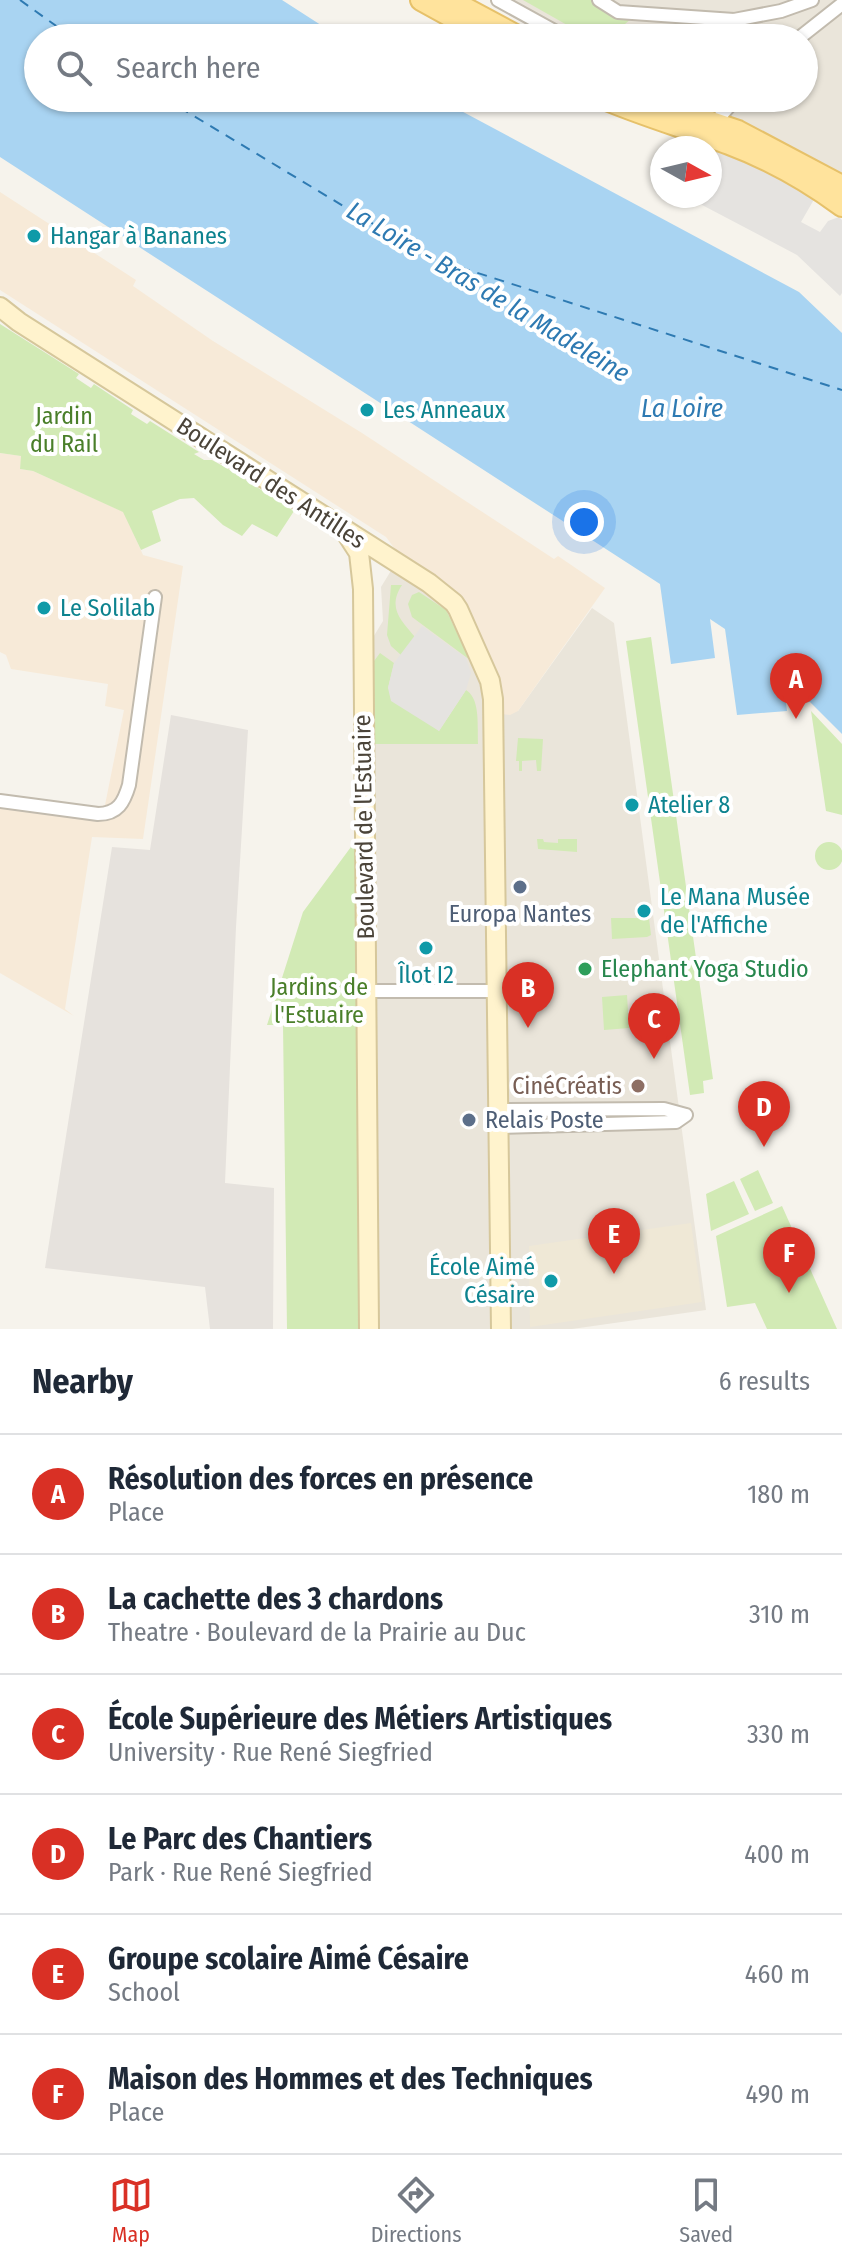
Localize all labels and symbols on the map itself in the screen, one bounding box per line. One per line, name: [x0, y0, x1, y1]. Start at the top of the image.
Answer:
north arrow: [650, 136, 722, 208]
water label: La Loire - Bras de la Madeleine: [341, 195, 635, 389]
place label: Hangar à Bananes: [50, 222, 227, 250]
marker: Hangar à Bananes: [25, 227, 43, 245]
water label: La Loire: [641, 393, 723, 424]
place label: Les Anneaux: [383, 396, 506, 424]
marker: Les Anneaux: [358, 401, 376, 419]
park label: Jardin du Rail: [30, 402, 98, 458]
street label: Boulevard des Antilles: [172, 412, 370, 554]
your location: [564, 502, 604, 542]
place label: Le Solilab: [60, 594, 155, 622]
marker: Le Solilab: [35, 599, 53, 617]
pin: A: [770, 653, 822, 719]
street label: Boulevard de l'Estuaire: [348, 714, 380, 940]
place label: Atelier 8: [648, 791, 730, 819]
marker: Atelier 8: [623, 796, 641, 814]
marker: Europa Nantes: [511, 878, 529, 896]
place label: Le Mana Musée de l'Affiche: [660, 883, 810, 939]
place label: Europa Nantes: [449, 900, 591, 928]
marker: Le Mana Musée de l'Affiche: [635, 902, 653, 920]
marker: Îlot I2: [417, 939, 435, 957]
place label: Elephant Yoga Studio: [601, 955, 809, 983]
marker: Elephant Yoga Studio: [576, 960, 594, 978]
place label: Îlot I2: [397, 961, 454, 989]
pin: B: [502, 962, 554, 1028]
park label: Jardins de l'Estuaire: [270, 973, 368, 1029]
pin: C: [628, 993, 680, 1059]
place label: CinéCréatis: [512, 1072, 622, 1100]
marker: CinéCréatis: [629, 1077, 647, 1095]
pin: D: [738, 1081, 790, 1147]
place label: Relais Poste: [485, 1106, 604, 1134]
marker: Relais Poste: [460, 1111, 478, 1129]
pin: E: [588, 1208, 640, 1274]
pin: F: [763, 1227, 815, 1293]
place label: École Aimé Césaire: [429, 1252, 535, 1309]
marker: École Aimé Césaire: [542, 1272, 560, 1290]

